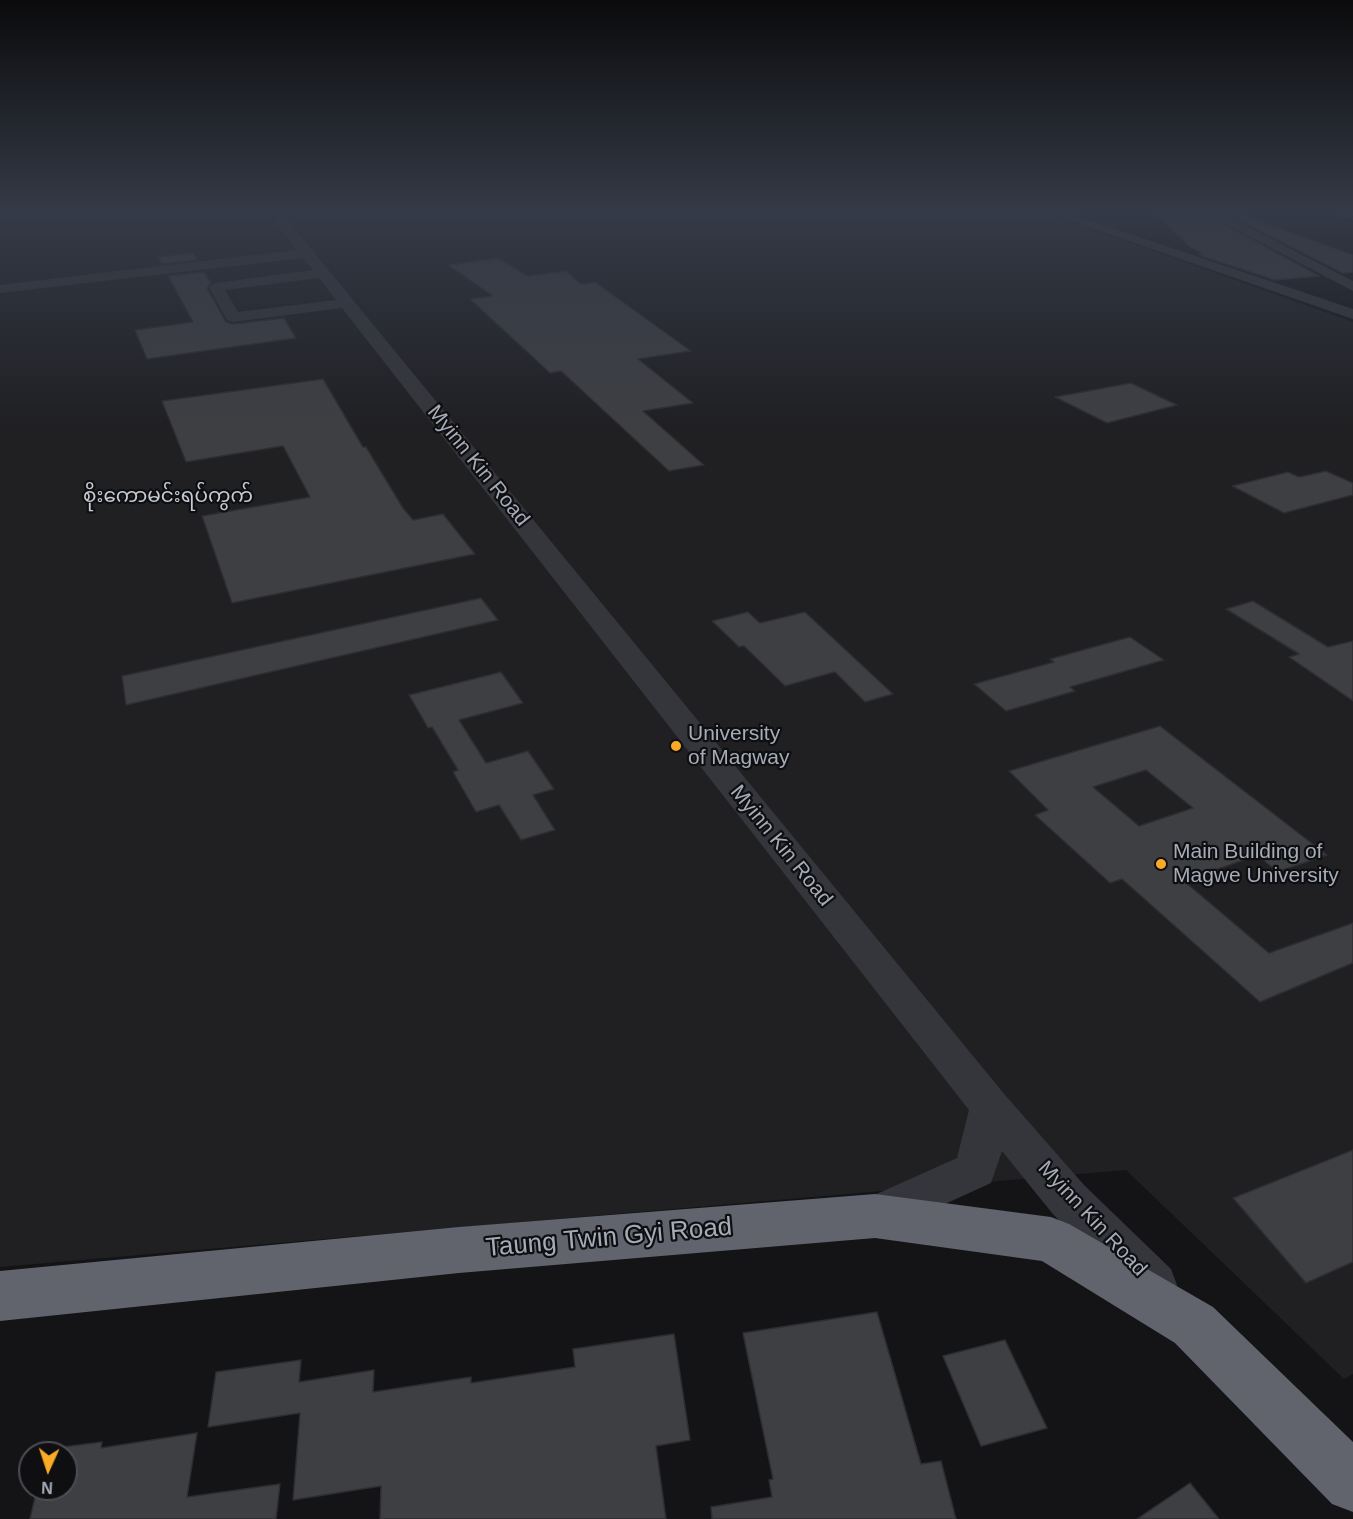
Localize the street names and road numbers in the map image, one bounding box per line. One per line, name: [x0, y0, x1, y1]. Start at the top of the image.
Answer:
street label: Myinn Kin Road: [422, 400, 534, 532]
street label: Myinn Kin Road: [725, 780, 837, 912]
street label: Myinn Kin Road: [1032, 1156, 1152, 1282]
street label: Taung Twin Gyi Road: [485, 1212, 733, 1264]

